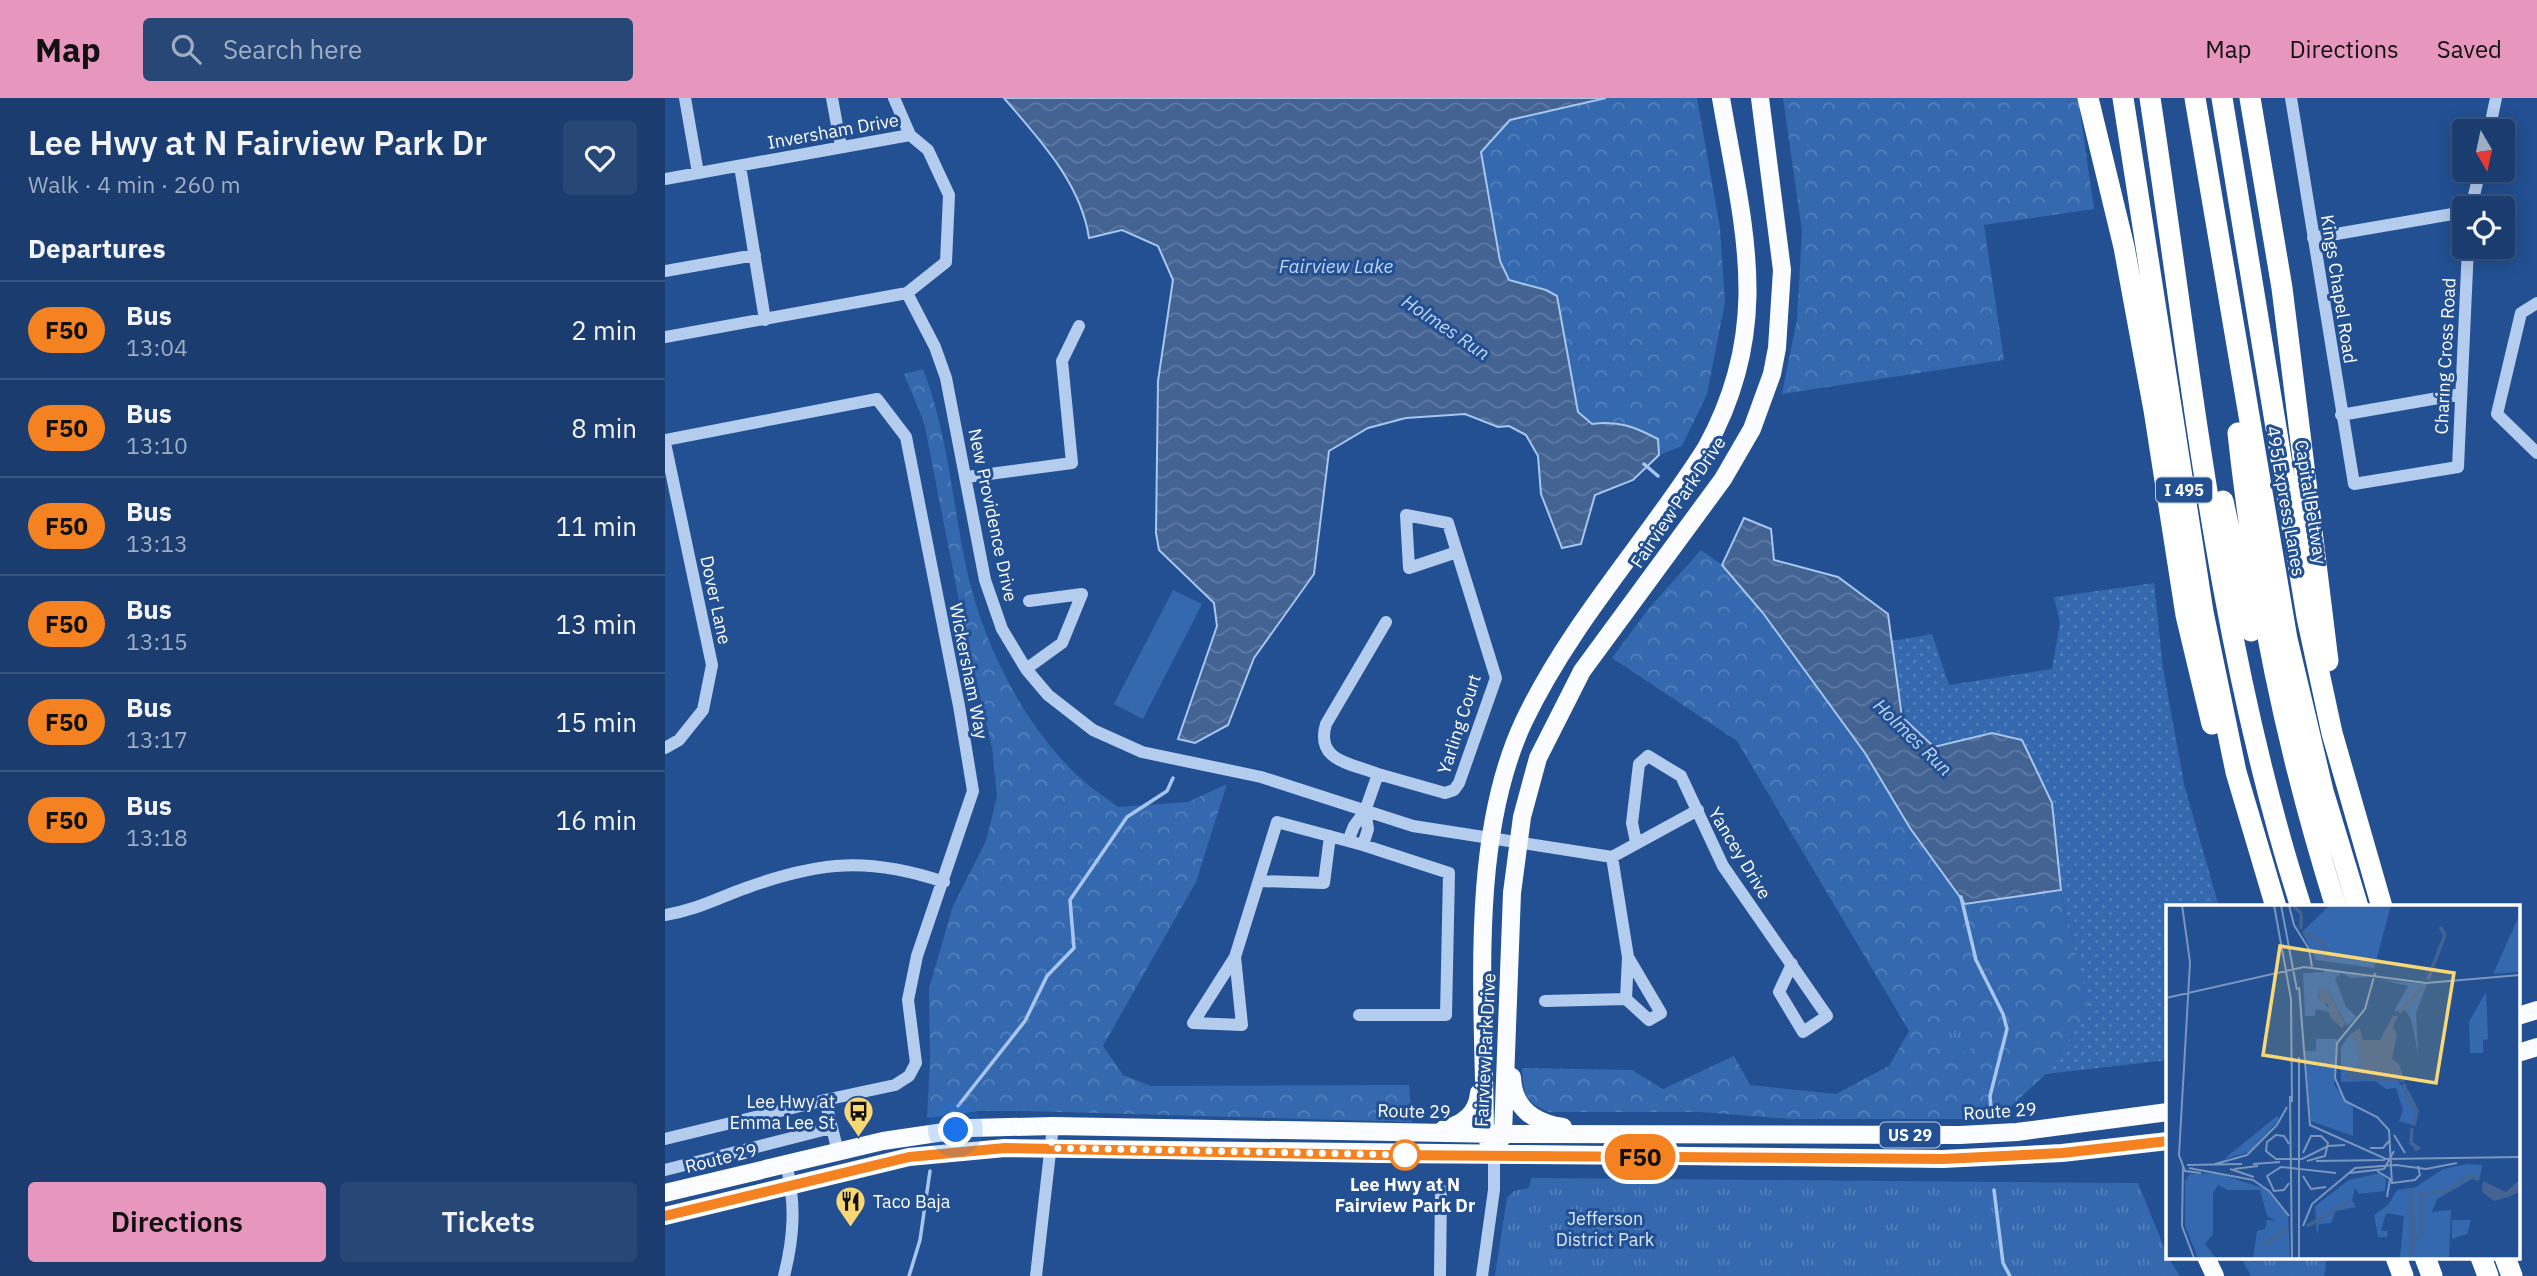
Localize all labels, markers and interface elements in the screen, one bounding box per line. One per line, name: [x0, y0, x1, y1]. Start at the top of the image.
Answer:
search box: [143, 18, 633, 81]
text: Map: [35, 28, 101, 71]
icon: search: [167, 30, 205, 68]
text: Search here: [223, 32, 362, 66]
text: Map: [2205, 33, 2251, 65]
text: Directions: [2289, 33, 2399, 65]
text: Saved: [2437, 33, 2502, 65]
street label: Inversham Drive: [766, 108, 901, 154]
north arrow: [2452, 119, 2515, 182]
map controls: [2452, 119, 2515, 259]
text: Lee Hwy at N Fairview Park Dr: [28, 121, 487, 164]
button: heart: [563, 121, 637, 195]
text: Walk · 4 min · 260 m: [28, 169, 241, 199]
button: locate: [2452, 196, 2515, 259]
street label: Kings Chapel Road: [2316, 213, 2362, 365]
text: Departures: [28, 231, 166, 265]
water label: Fairview Lake: [1279, 254, 1394, 278]
street label: Charing Cross Road: [2429, 277, 2461, 435]
water label: Holmes Run: [1398, 289, 1494, 365]
text: Bus: [126, 298, 172, 332]
text: 2 min: [571, 313, 637, 347]
text: F50: [45, 314, 88, 346]
text: 13:04: [126, 332, 188, 362]
text: Bus: [126, 396, 172, 430]
text: 8 min: [571, 411, 637, 445]
text: F50: [45, 412, 88, 444]
street label: 495 Express Lanes: [2261, 424, 2311, 578]
street label: New Providence Drive: [963, 426, 1023, 604]
text: 13:10: [126, 430, 188, 460]
street label: Fairview Park Drive: [1625, 432, 1731, 572]
street label: Capital Beltway: [2290, 438, 2332, 566]
road number: I 495: [2156, 478, 2212, 502]
text: Bus: [126, 494, 172, 528]
text: 11 min: [556, 509, 637, 543]
text: F50: [45, 510, 88, 542]
text: 13:13: [126, 528, 188, 558]
street label: Dover Lane: [695, 554, 737, 647]
text: Bus: [126, 592, 172, 626]
street label: Wickersham Way: [945, 601, 993, 741]
text: 13 min: [556, 607, 637, 641]
text: F50: [45, 608, 88, 640]
text: 13:15: [126, 626, 188, 656]
street label: Yarling Court: [1432, 671, 1486, 777]
text: Bus: [126, 690, 172, 724]
water label: Holmes Run: [1868, 693, 1958, 781]
text: 15 min: [556, 705, 637, 739]
text: F50: [45, 706, 88, 738]
text: 13:17: [126, 724, 188, 754]
text: Bus: [126, 788, 172, 822]
text: 16 min: [556, 803, 637, 837]
street label: Yancey Drive: [1704, 803, 1777, 903]
text: F50: [45, 804, 88, 836]
text: 13:18: [126, 822, 188, 852]
inset map: [2166, 905, 2519, 1258]
street label: Fairview Park Drive: [1469, 972, 1501, 1127]
place label: Lee Hwy at Emma Lee St: [730, 1090, 835, 1134]
bus stop icon: Lee Hwy at Emma Lee St: [841, 1094, 875, 1138]
street label: Route 29: [1963, 1097, 2037, 1125]
street label: Route 29: [1377, 1099, 1451, 1123]
your location: [938, 1112, 973, 1147]
road number: US 29: [1880, 1122, 1940, 1148]
line badge: F50: [1600, 1134, 1680, 1180]
street label: Route 29: [683, 1138, 759, 1178]
marker: Lee Hwy at N Fairview Park Dr: [1390, 1140, 1420, 1170]
text: F50: [1619, 1141, 1661, 1173]
place label: Lee Hwy at N Fairview Park Dr: [1335, 1173, 1475, 1217]
button: Directions: [28, 1182, 326, 1262]
button: Tickets: [340, 1182, 637, 1262]
restaurant icon: Taco Baja: [833, 1184, 867, 1228]
place label: Taco Baja: [873, 1190, 951, 1213]
park label: Jefferson District Park: [1556, 1207, 1655, 1251]

